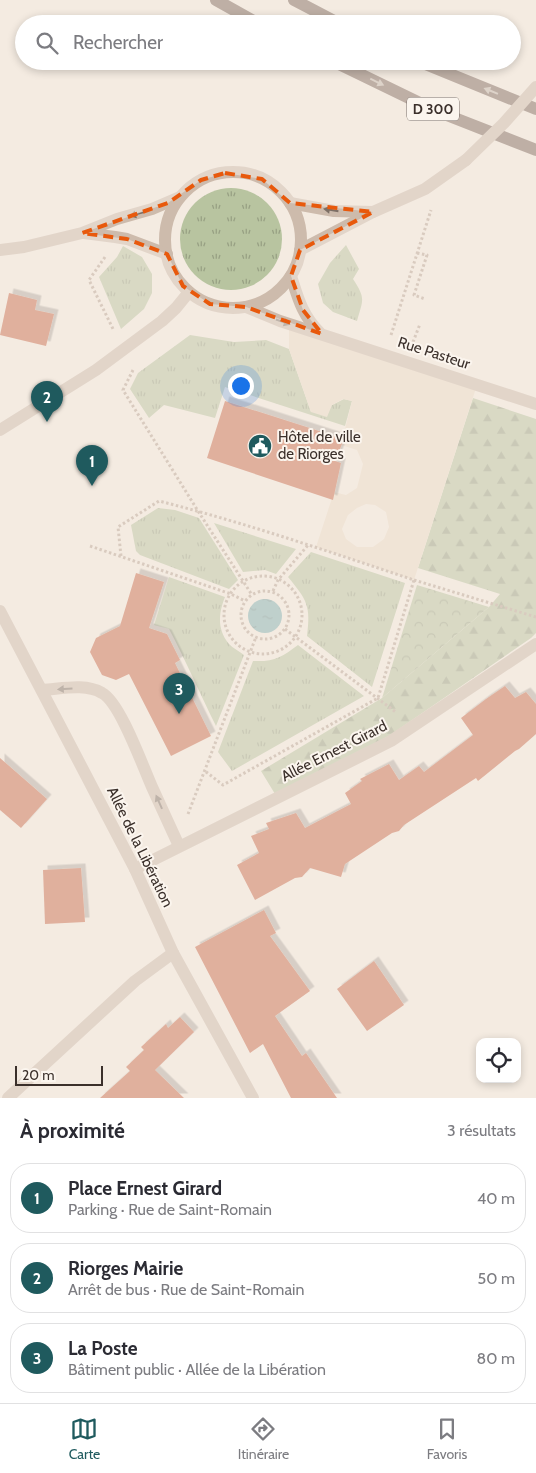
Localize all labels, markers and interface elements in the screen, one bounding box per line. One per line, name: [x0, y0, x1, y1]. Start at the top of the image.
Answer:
search box: [15, 15, 521, 70]
icon: search: [33, 29, 61, 57]
text: Rechercher: [73, 31, 163, 54]
one-way arrow: [370, 78, 385, 87]
one-way arrow: [484, 86, 498, 94]
road number: D 300: [407, 98, 459, 120]
one-way arrow: [323, 205, 339, 213]
one-way arrow: [129, 210, 144, 218]
one-way arrow: [276, 319, 291, 326]
street label: Rue Pasteur: [396, 333, 473, 373]
your location: [228, 373, 254, 399]
pin: 2: [31, 381, 63, 422]
place label: Hôtel de ville de Riorges: [278, 428, 361, 463]
public building icon: Hôtel de ville de Riorges: [247, 433, 273, 459]
pin: 1: [76, 445, 108, 486]
pin: 3: [163, 673, 195, 714]
one-way arrow: [56, 685, 72, 693]
street label: Allée Ernest Girard: [278, 717, 390, 785]
street label: Allée de la Libération: [103, 784, 177, 910]
one-way arrow: [155, 795, 163, 809]
map controls: [476, 1038, 521, 1083]
button: locate: [476, 1038, 521, 1083]
scale bar: [15, 1063, 102, 1086]
text: 20 m: [22, 1066, 55, 1084]
text: À proximité: [20, 1118, 125, 1143]
text: 3 résultats: [447, 1121, 516, 1140]
text: Place Ernest Girard: [68, 1177, 222, 1200]
text: 1: [34, 1189, 40, 1208]
text: 40 m: [477, 1189, 515, 1208]
text: Parking · Rue de Saint-Romain: [68, 1200, 272, 1219]
text: Riorges Mairie: [68, 1257, 183, 1280]
text: 2: [33, 1269, 41, 1288]
text: 50 m: [478, 1269, 515, 1288]
text: Arrêt de bus · Rue de Saint-Romain: [68, 1280, 304, 1299]
text: La Poste: [68, 1337, 138, 1360]
text: 3: [33, 1349, 41, 1368]
text: 80 m: [477, 1349, 515, 1368]
text: Bâtiment public · Allée de la Libération: [68, 1360, 326, 1379]
tab: Carte: [69, 1415, 100, 1463]
tab: Itinéraire: [238, 1415, 289, 1463]
tab: Favoris: [427, 1415, 467, 1463]

